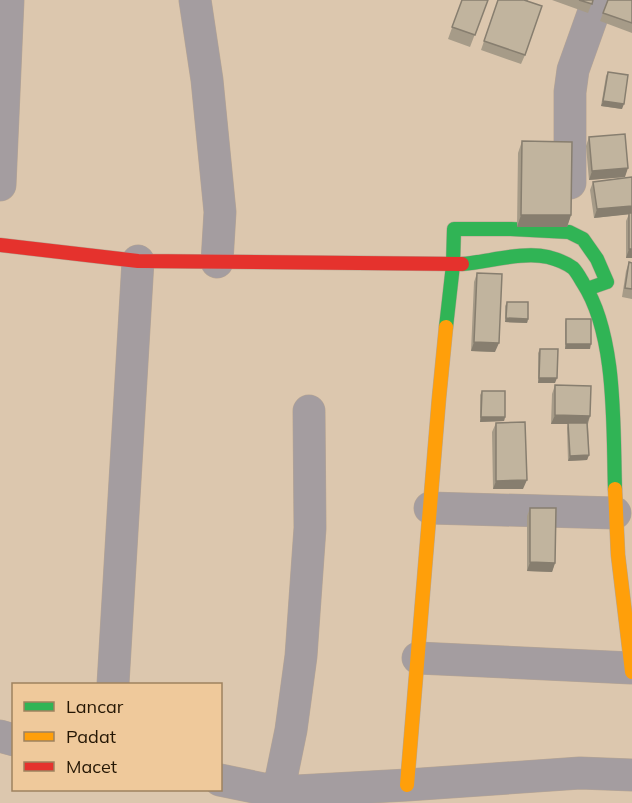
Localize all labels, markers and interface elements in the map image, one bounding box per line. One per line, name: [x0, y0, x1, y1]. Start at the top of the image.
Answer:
legend: [12, 683, 222, 791]
text: Lancar: [66, 695, 124, 718]
text: Padat: [66, 725, 116, 748]
text: Macet: [66, 755, 117, 778]

